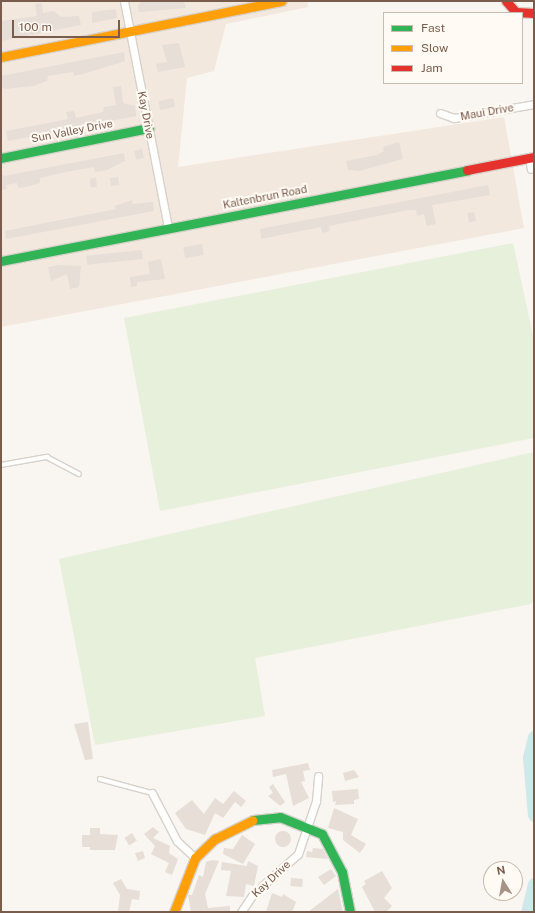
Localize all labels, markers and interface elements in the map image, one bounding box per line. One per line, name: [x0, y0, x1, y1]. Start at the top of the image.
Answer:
scale bar: [14, 12, 122, 38]
legend: [383, 12, 523, 84]
text: 100 m: [19, 20, 52, 34]
text: Fast: [421, 21, 445, 35]
text: Slow: [421, 41, 448, 55]
text: Jam: [421, 61, 443, 75]
street label: Kay Drive: [135, 90, 157, 140]
street label: Maui Drive: [459, 101, 515, 123]
street label: Sun Valley Drive: [30, 117, 114, 145]
street label: Kaltenbrun Road: [222, 182, 308, 212]
street label: Kay Drive: [249, 858, 293, 900]
north arrow: [483, 861, 523, 901]
text: N: [496, 863, 506, 877]

